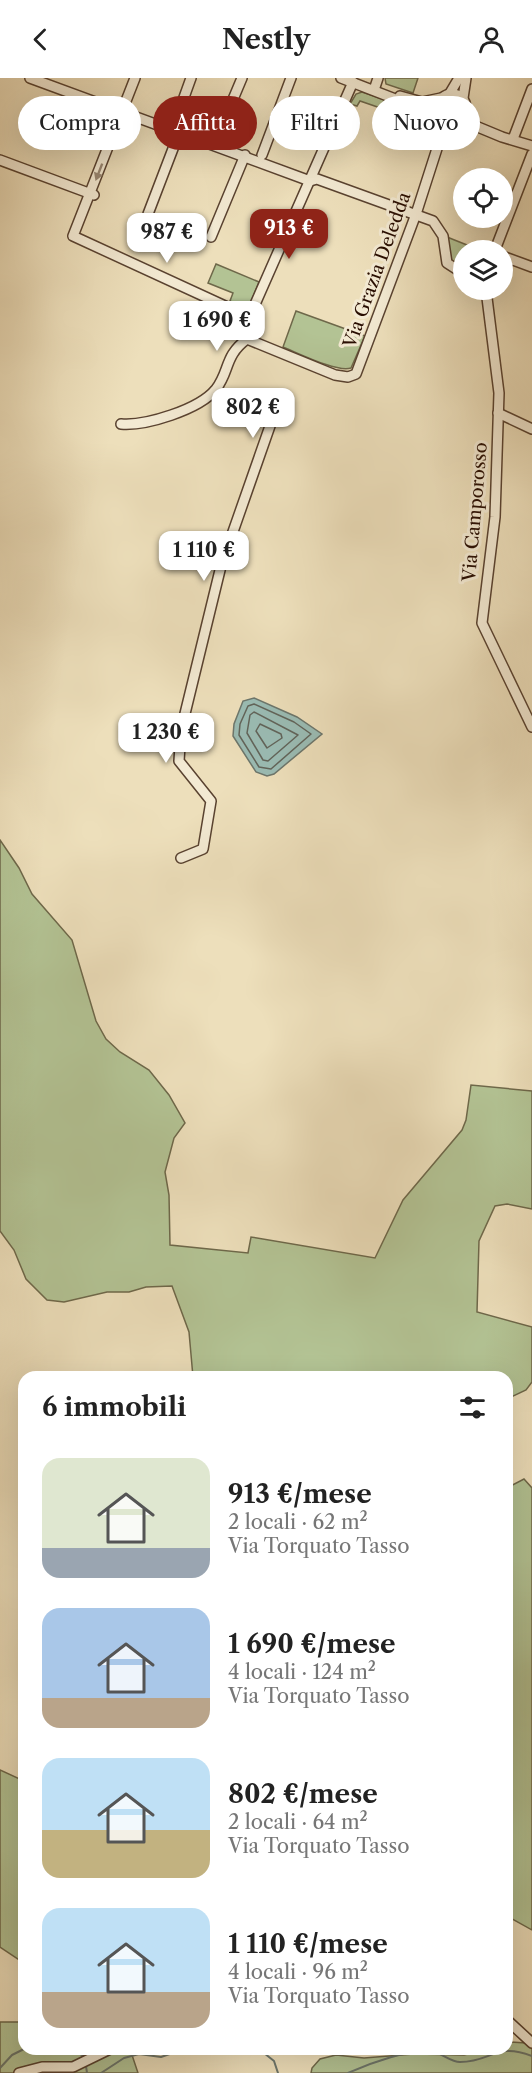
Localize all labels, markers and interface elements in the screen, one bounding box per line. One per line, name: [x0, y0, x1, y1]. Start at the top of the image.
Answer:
icon: back: [24, 23, 57, 56]
text: Nestly: [222, 23, 310, 56]
icon: person: [475, 23, 508, 56]
chip: Compra: [18, 96, 141, 150]
chip: Affitta: [153, 96, 257, 150]
chip: Filtri: [269, 96, 360, 150]
chip: Nuovo: [372, 96, 480, 150]
one-way arrow: [94, 163, 104, 181]
map controls: [453, 168, 513, 300]
button: locate: [453, 168, 513, 228]
street label: Via Grazia Deledda: [338, 189, 416, 352]
pin: 913 €: [247, 209, 331, 260]
pin: 987 €: [125, 213, 209, 264]
text: 913 €: [264, 216, 314, 240]
text: 987 €: [141, 220, 193, 244]
button: layers: [453, 240, 513, 300]
pin: 1 690 €: [162, 301, 272, 352]
text: 1 690 €: [183, 308, 251, 332]
pin: 802 €: [211, 388, 295, 439]
text: 802 €: [226, 395, 280, 419]
street label: Via Camporosso: [458, 441, 492, 584]
pin: 1 110 €: [149, 531, 259, 582]
text: 1 110 €: [173, 538, 235, 562]
pin: 1 230 €: [111, 713, 221, 764]
text: 1 230 €: [132, 720, 200, 744]
text: 6 immobili: [42, 1391, 186, 1423]
icon: filters: [456, 1391, 489, 1424]
text: 913 €/mese: [228, 1478, 372, 1510]
icon: home: [90, 1482, 162, 1554]
text: 2 locali · 62 m²: [228, 1510, 368, 1534]
text: Via Torquato Tasso: [228, 1534, 410, 1558]
text: 1 690 €/mese: [228, 1628, 396, 1660]
icon: home: [90, 1632, 162, 1704]
text: 4 locali · 124 m²: [228, 1660, 376, 1684]
text: Via Torquato Tasso: [228, 1684, 410, 1708]
text: 802 €/mese: [228, 1778, 378, 1810]
icon: home: [90, 1782, 162, 1854]
text: 2 locali · 64 m²: [228, 1810, 368, 1834]
text: Via Torquato Tasso: [228, 1834, 410, 1858]
text: 1 110 €/mese: [228, 1928, 388, 1960]
icon: home: [90, 1932, 162, 2004]
text: 4 locali · 96 m²: [228, 1960, 368, 1984]
text: Via Torquato Tasso: [228, 1984, 410, 2008]

